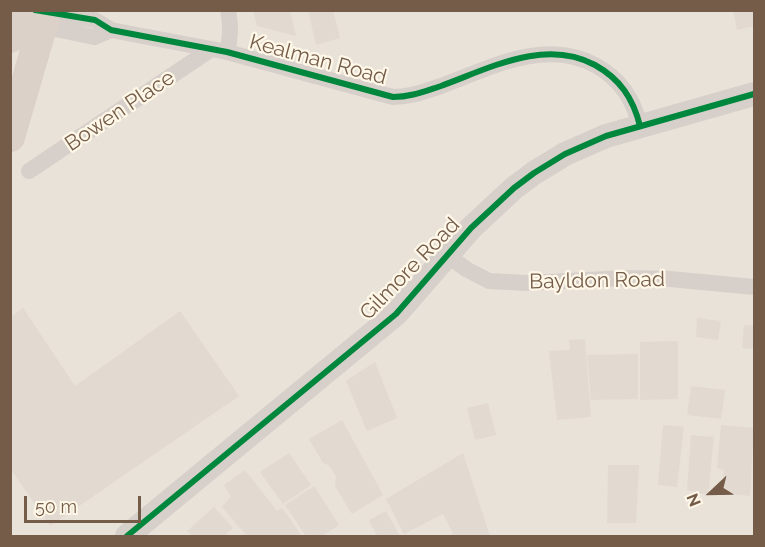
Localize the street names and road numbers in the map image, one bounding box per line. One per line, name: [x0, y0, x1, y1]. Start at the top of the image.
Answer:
street label: Kealman Road: [247, 30, 389, 90]
street label: Bowen Place: [60, 65, 180, 157]
street label: Gilmore Road: [355, 213, 465, 325]
street label: Bayldon Road: [529, 267, 665, 295]

